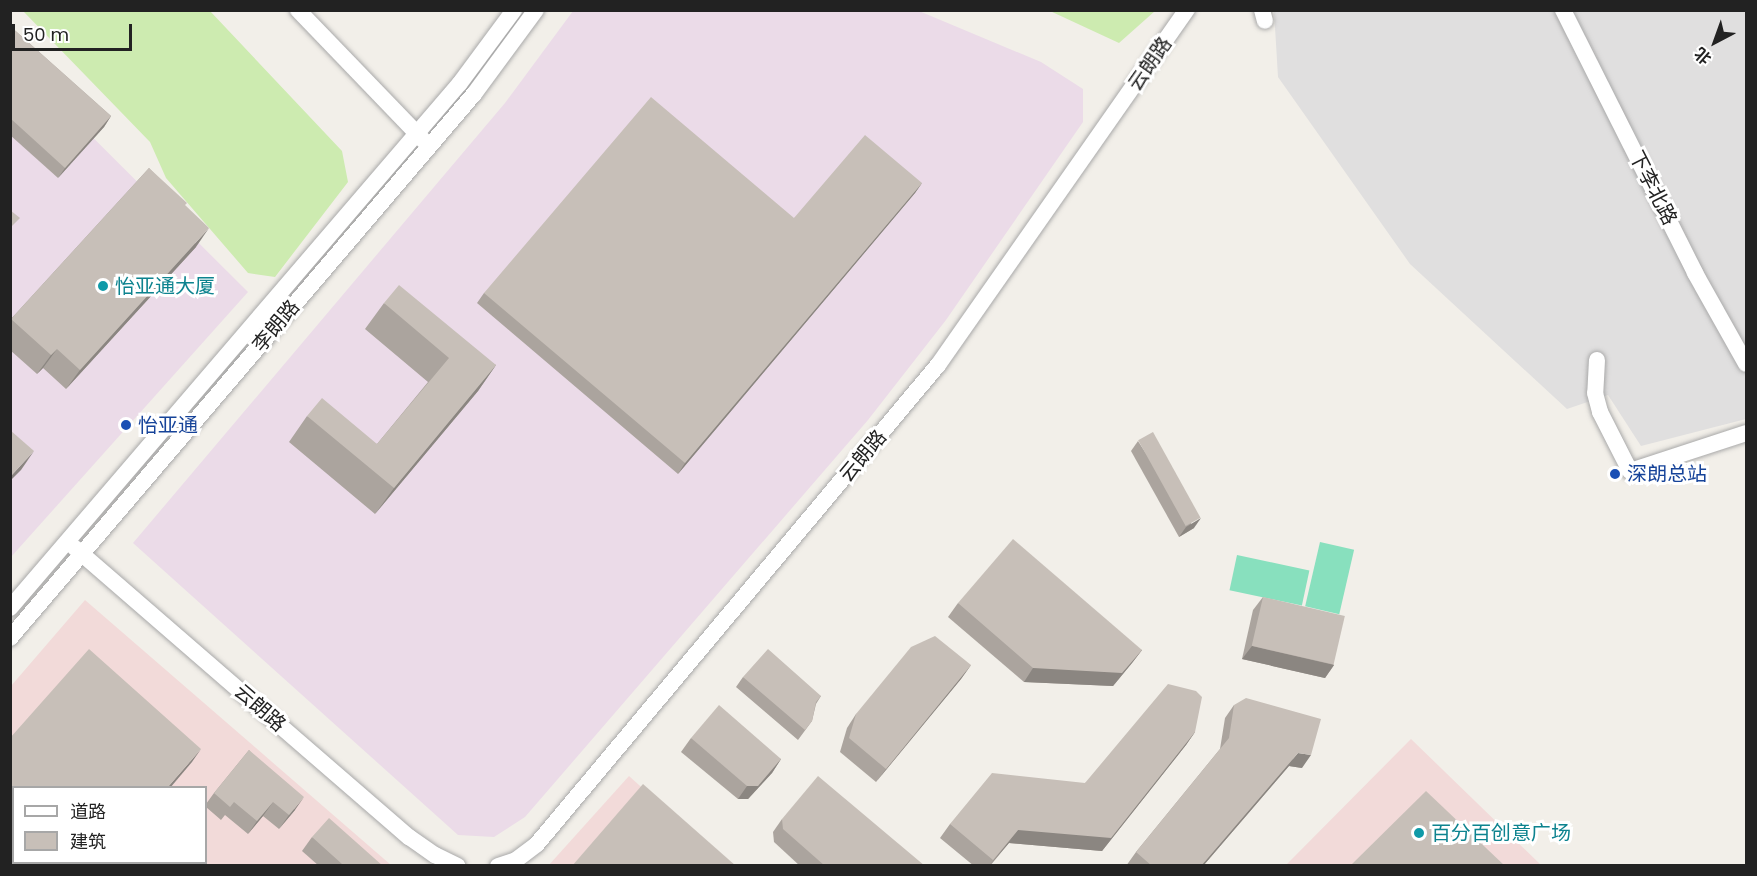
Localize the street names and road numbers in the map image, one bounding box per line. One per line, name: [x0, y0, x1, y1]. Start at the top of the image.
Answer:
street label: 云朗路: [1123, 33, 1177, 95]
street label: 下李北路: [1624, 147, 1682, 229]
street label: 李朗路: [248, 295, 304, 357]
street label: 云朗路: [835, 425, 891, 487]
street label: 云朗路: [229, 679, 291, 737]

